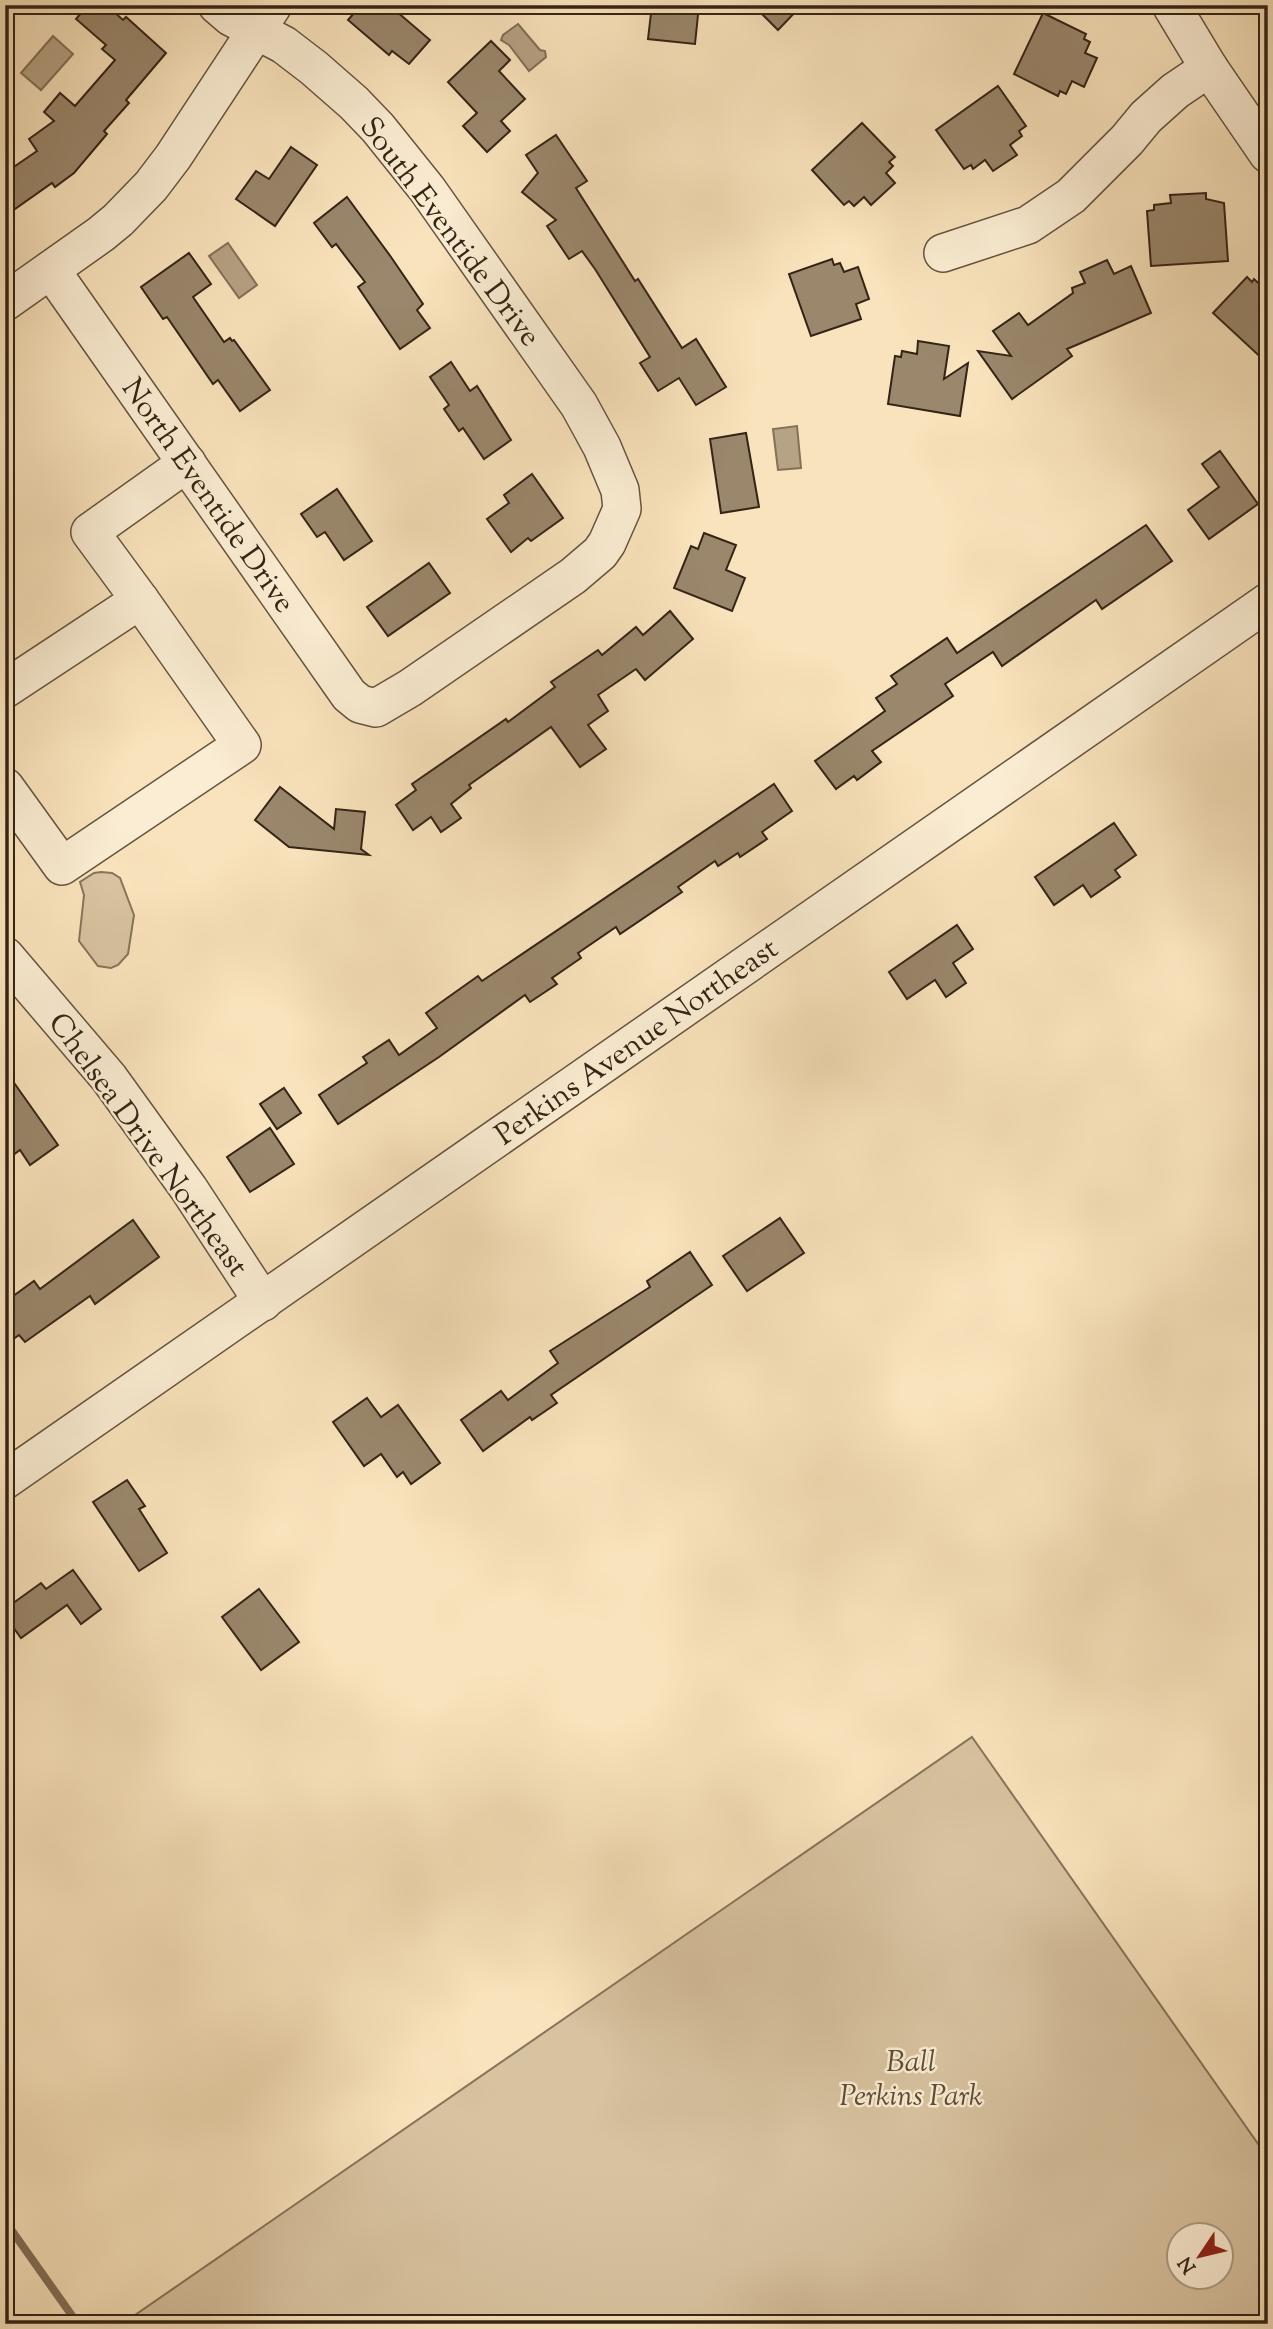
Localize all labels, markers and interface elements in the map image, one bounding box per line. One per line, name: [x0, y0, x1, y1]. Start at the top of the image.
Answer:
street label: South Eventide Drive: [348, 109, 550, 356]
street label: North Eventide Drive: [110, 370, 304, 622]
street label: Perkins Avenue Northeast: [487, 929, 788, 1157]
street label: Chelsea Drive Northeast: [36, 1005, 258, 1286]
park label: Ball Perkins Park: [840, 2042, 982, 2119]
north arrow: [1164, 2220, 1234, 2290]
text: N: [1173, 2250, 1204, 2278]

